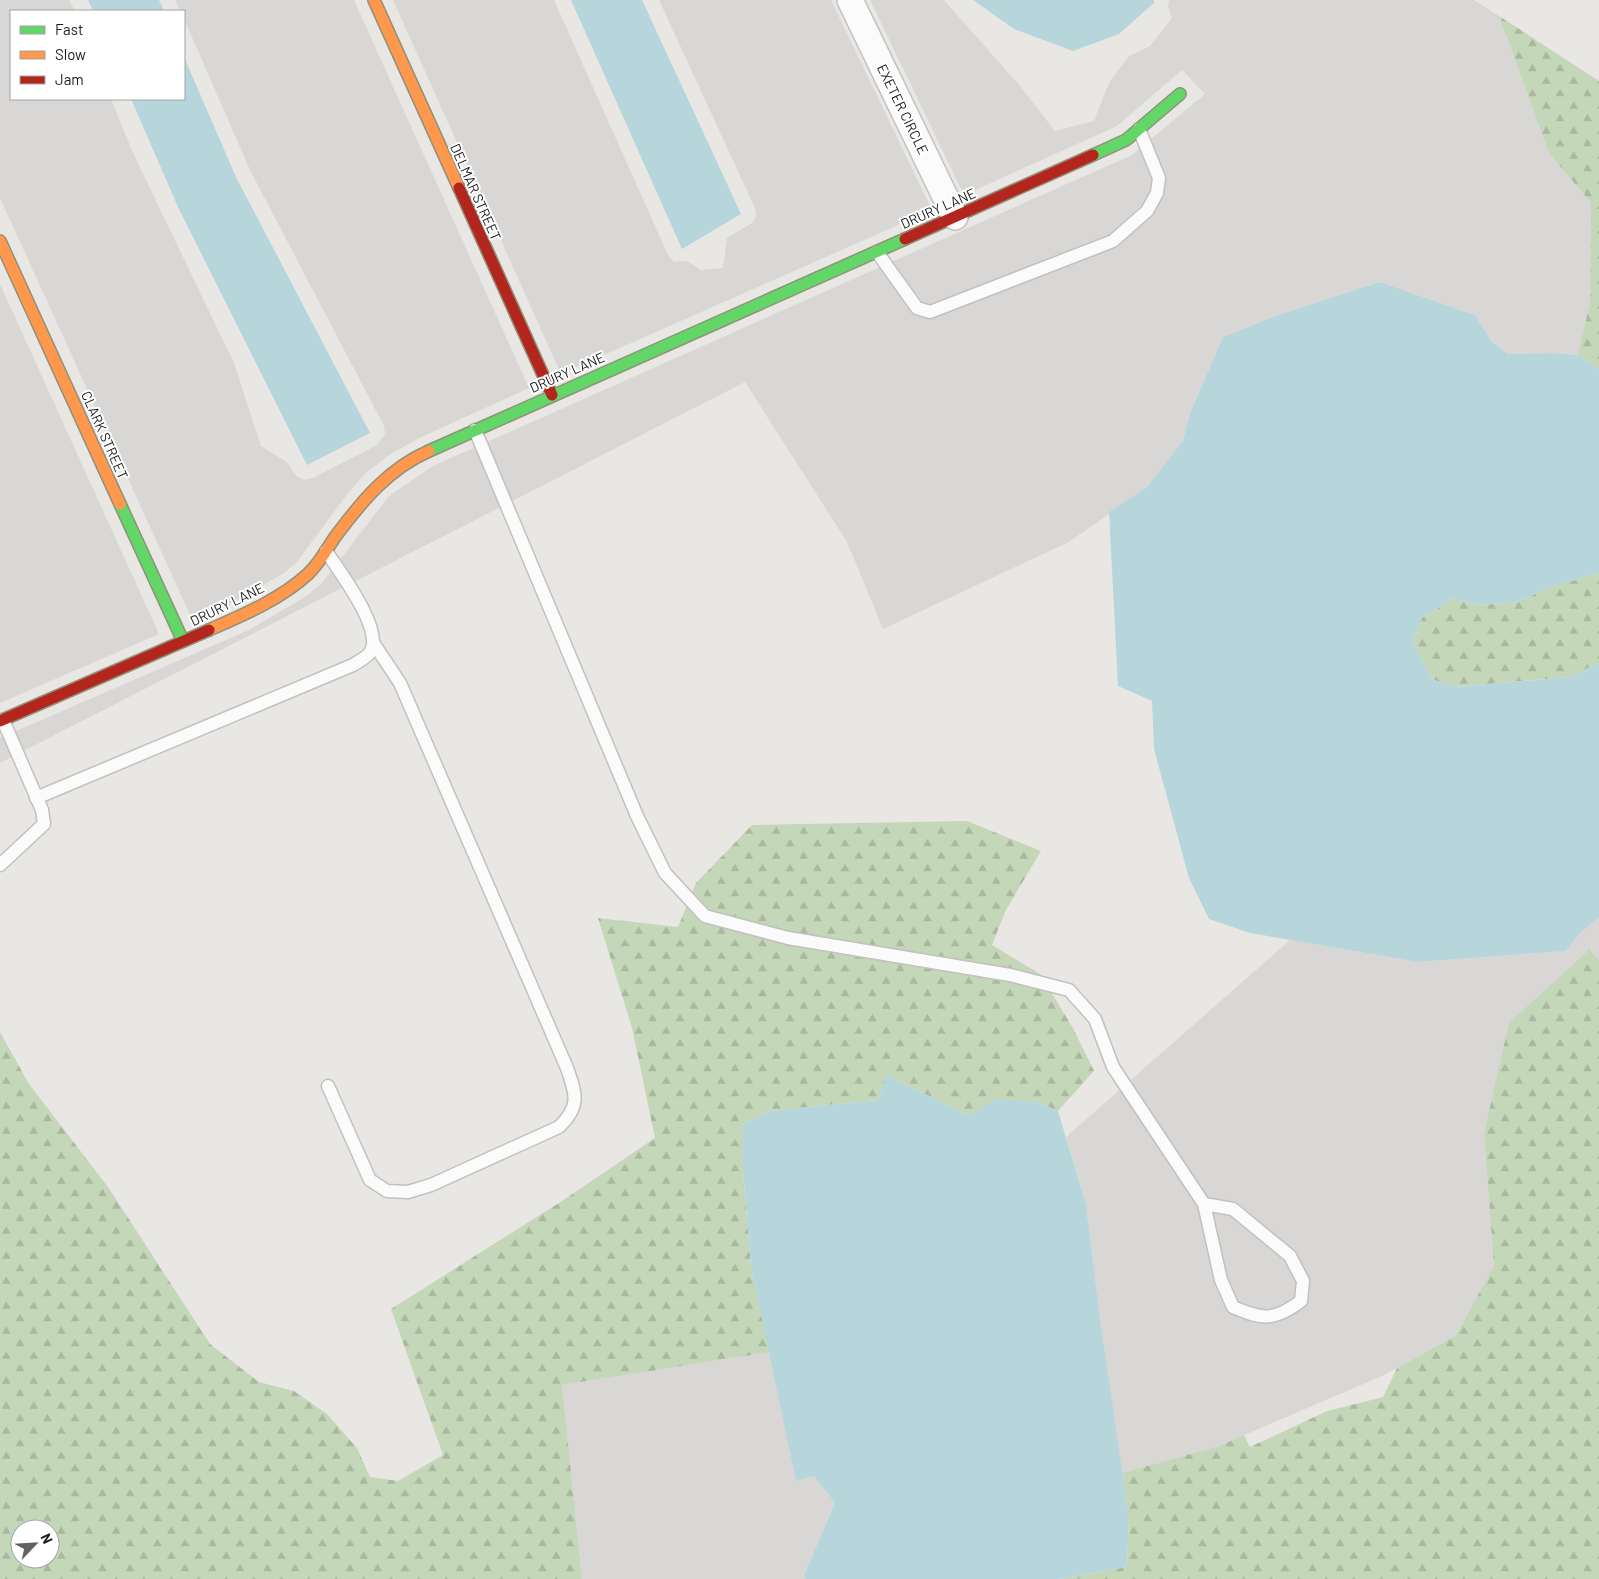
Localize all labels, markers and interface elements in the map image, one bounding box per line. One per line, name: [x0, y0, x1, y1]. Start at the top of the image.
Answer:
legend: [10, 10, 185, 100]
text: Fast: [55, 20, 83, 38]
text: Slow: [55, 45, 86, 63]
street label: EXETER CIRCLE: [874, 61, 932, 157]
text: Jam: [55, 70, 84, 88]
street label: DELMAR STREET: [447, 141, 505, 243]
street label: DRURY LANE: [898, 184, 978, 232]
street label: DRURY LANE: [527, 348, 607, 396]
street label: CLARK STREET: [78, 388, 132, 482]
street label: DRURY LANE: [187, 579, 267, 629]
north arrow: [10, 1519, 60, 1569]
text: N: [38, 1530, 57, 1546]

